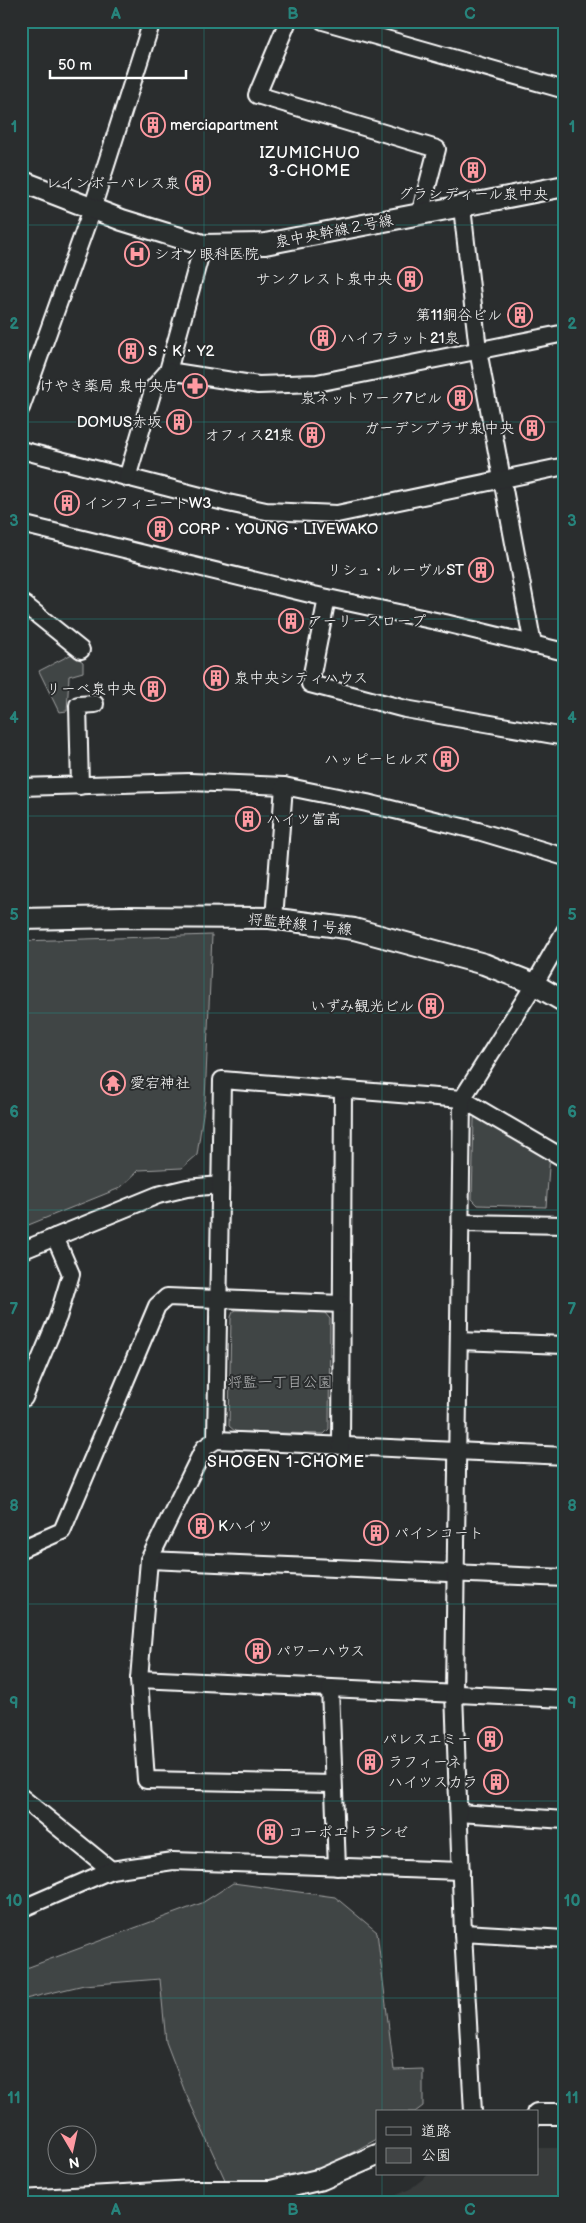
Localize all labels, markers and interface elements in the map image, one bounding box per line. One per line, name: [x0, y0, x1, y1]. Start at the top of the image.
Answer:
text: A: [110, 5, 121, 24]
text: B: [287, 5, 299, 24]
text: C: [464, 5, 476, 24]
scale bar: [50, 48, 186, 80]
text: 50 m: [58, 56, 92, 75]
building icon: merciapartment: [140, 112, 166, 138]
place label: merciapartment: [170, 116, 279, 135]
text: 1: [11, 118, 17, 137]
text: 1: [569, 118, 575, 137]
district label: IZUMICHUO 3-CHOME: [259, 144, 361, 181]
building icon: グランディール泉中央: [460, 157, 486, 183]
building icon: レインボーパレス泉: [185, 170, 211, 196]
place label: レインボーパレス泉: [46, 174, 180, 193]
place label: グランディール泉中央: [398, 185, 548, 204]
street label: 泉中央幹線２号線: [273, 211, 395, 252]
hospital icon: シオノ眼科医院: [124, 241, 150, 267]
place label: シオノ眼科医院: [154, 245, 259, 264]
building icon: サンクレスト泉中央: [397, 266, 423, 292]
place label: サンクレスト泉中央: [256, 270, 392, 289]
building icon: 第11銅谷ビル: [507, 302, 533, 328]
place label: 第11銅谷ビル: [416, 306, 502, 325]
text: 2: [9, 315, 19, 334]
text: 2: [567, 315, 577, 334]
building icon: ハイフラット21泉: [310, 325, 336, 351]
place label: ハイフラット21泉: [340, 329, 459, 348]
building icon: S・K・Y2: [118, 338, 144, 364]
place label: S・K・Y2: [148, 342, 215, 361]
pharmacy icon: けやき薬局 泉中央店: [182, 373, 208, 399]
place label: けやき薬局 泉中央店: [39, 377, 178, 396]
building icon: 泉ネットワーク7ビル: [447, 385, 473, 411]
place label: 泉ネットワーク7ビル: [301, 389, 442, 408]
building icon: DOMUS赤坂: [166, 409, 192, 435]
place label: DOMUS赤坂: [77, 413, 162, 432]
building icon: ガーデンプラザ泉中央: [519, 415, 545, 441]
place label: ガーデンプラザ泉中央: [364, 419, 514, 438]
building icon: オフィス21泉: [299, 422, 325, 448]
place label: オフィス21泉: [205, 426, 294, 445]
building icon: インフィニートW3: [54, 490, 80, 516]
place label: インフィニートW3: [84, 494, 212, 513]
text: 3: [9, 512, 19, 531]
text: 3: [567, 512, 577, 531]
building icon: CORP・YOUNG・LIVEWAKO: [147, 516, 173, 542]
place label: CORP・YOUNG・LIVEWAKO: [178, 520, 378, 539]
building icon: リシュ・ルーヴルST: [468, 557, 494, 583]
place label: リシュ・ルーヴルST: [327, 561, 464, 580]
building icon: アーリースロープ: [278, 608, 304, 634]
place label: アーリースロープ: [308, 612, 426, 631]
building icon: 泉中央シティハウス: [203, 665, 229, 691]
place label: 泉中央シティハウス: [234, 669, 368, 688]
building icon: リーベ泉中央: [140, 676, 166, 702]
place label: リーベ泉中央: [46, 680, 136, 699]
text: 4: [9, 709, 19, 728]
text: 4: [567, 709, 577, 728]
building icon: ハッピーヒルズ: [433, 746, 459, 772]
place label: ハッピーヒルズ: [324, 750, 428, 769]
building icon: ハイツ富高: [235, 806, 261, 832]
place label: ハイツ富高: [266, 810, 341, 829]
text: 5: [9, 906, 19, 925]
text: 5: [567, 906, 577, 925]
street label: 将監幹線１号線: [247, 910, 353, 939]
building icon: いずみ観光ビル: [418, 993, 444, 1019]
place label: いずみ観光ビル: [310, 997, 414, 1016]
temple icon: 愛宕神社: [100, 1070, 126, 1096]
place label: 愛宕神社: [130, 1074, 190, 1093]
text: 6: [9, 1103, 19, 1122]
text: 6: [567, 1103, 577, 1122]
text: 7: [10, 1300, 19, 1319]
text: 7: [568, 1300, 577, 1319]
park label: 将監一丁目公園: [227, 1373, 333, 1392]
district label: SHOGEN 1-CHOME: [207, 1453, 365, 1472]
text: 8: [9, 1497, 19, 1516]
text: 8: [567, 1497, 577, 1516]
building icon: Kハイツ: [188, 1513, 214, 1539]
place label: Kハイツ: [218, 1517, 273, 1536]
building icon: パインコート: [363, 1520, 389, 1546]
place label: パインコート: [394, 1524, 484, 1543]
building icon: パワーハウス: [245, 1638, 271, 1664]
place label: パワーハウス: [276, 1642, 365, 1661]
text: 9: [9, 1694, 19, 1713]
text: 9: [567, 1694, 577, 1713]
building icon: パレスエミー: [477, 1726, 503, 1752]
place label: パレスエミー: [382, 1730, 472, 1749]
building icon: ラフィーネ: [357, 1749, 383, 1775]
place label: ラフィーネ: [388, 1753, 462, 1772]
building icon: ハイツスカラ: [483, 1769, 509, 1795]
place label: ハイツスカラ: [388, 1773, 478, 1792]
building icon: コーポエトランゼ: [257, 1819, 283, 1845]
place label: コーポエトランゼ: [288, 1823, 408, 1842]
text: 10: [6, 1892, 22, 1911]
text: 10: [564, 1892, 580, 1911]
text: 11: [7, 2089, 21, 2108]
text: 11: [565, 2089, 579, 2108]
legend: [376, 2110, 538, 2176]
text: 道路: [421, 2122, 451, 2141]
north arrow: [48, 2126, 98, 2176]
text: 公園: [421, 2146, 451, 2165]
text: N: [67, 2153, 80, 2172]
text: A: [110, 2201, 121, 2220]
text: B: [287, 2201, 299, 2220]
text: C: [464, 2201, 476, 2220]

